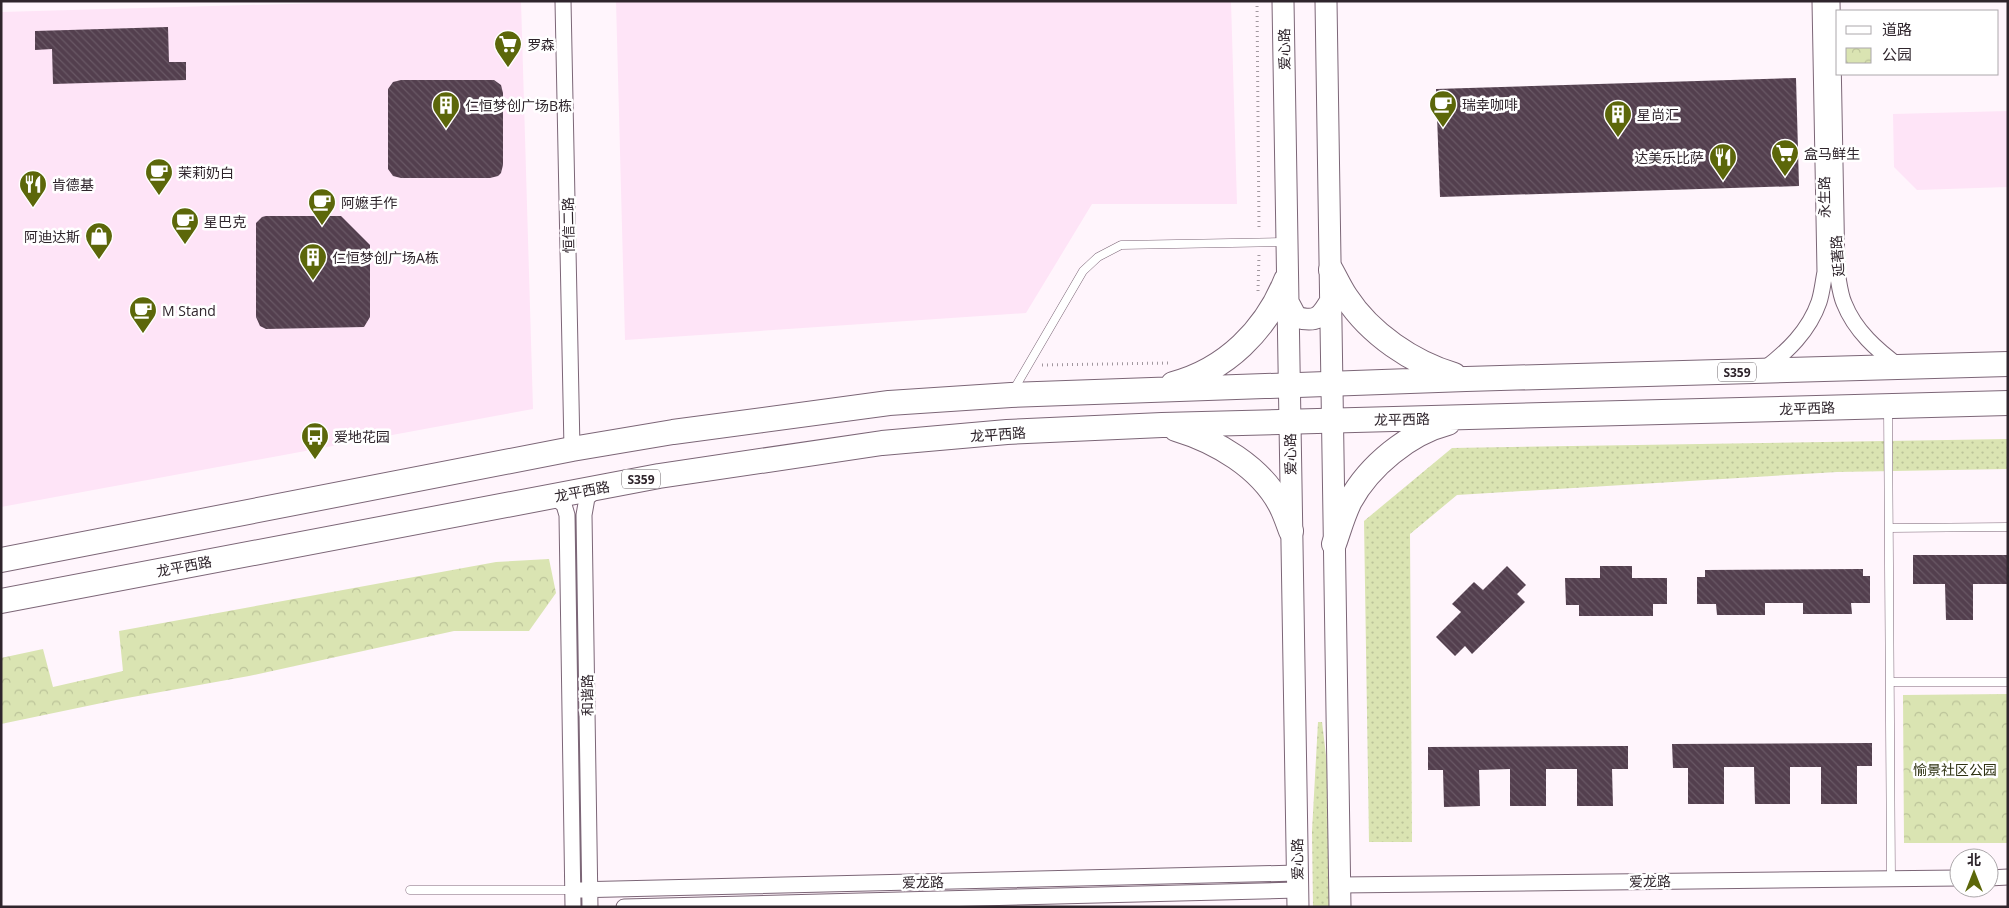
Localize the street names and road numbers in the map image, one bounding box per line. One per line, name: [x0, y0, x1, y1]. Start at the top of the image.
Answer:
street label: 爱心路: [1274, 28, 1294, 70]
street label: 永生路: [1814, 176, 1834, 218]
street label: 恒信二路: [558, 197, 578, 253]
street label: 延著路: [1826, 234, 1848, 278]
road number: S359: [1718, 362, 1756, 382]
street label: 龙平西路: [1779, 398, 1835, 418]
street label: 龙平西路: [1374, 409, 1430, 429]
street label: 龙平西路: [969, 423, 1027, 445]
street label: 爱心路: [1280, 433, 1300, 475]
road number: S359: [622, 469, 660, 488]
street label: 龙平西路: [553, 476, 611, 506]
street label: 龙平西路: [155, 551, 213, 581]
street label: 和谐路: [577, 674, 597, 716]
street label: 爱心路: [1287, 838, 1307, 880]
street label: 爱龙路: [1629, 871, 1671, 891]
street label: 爱龙路: [902, 872, 944, 892]

